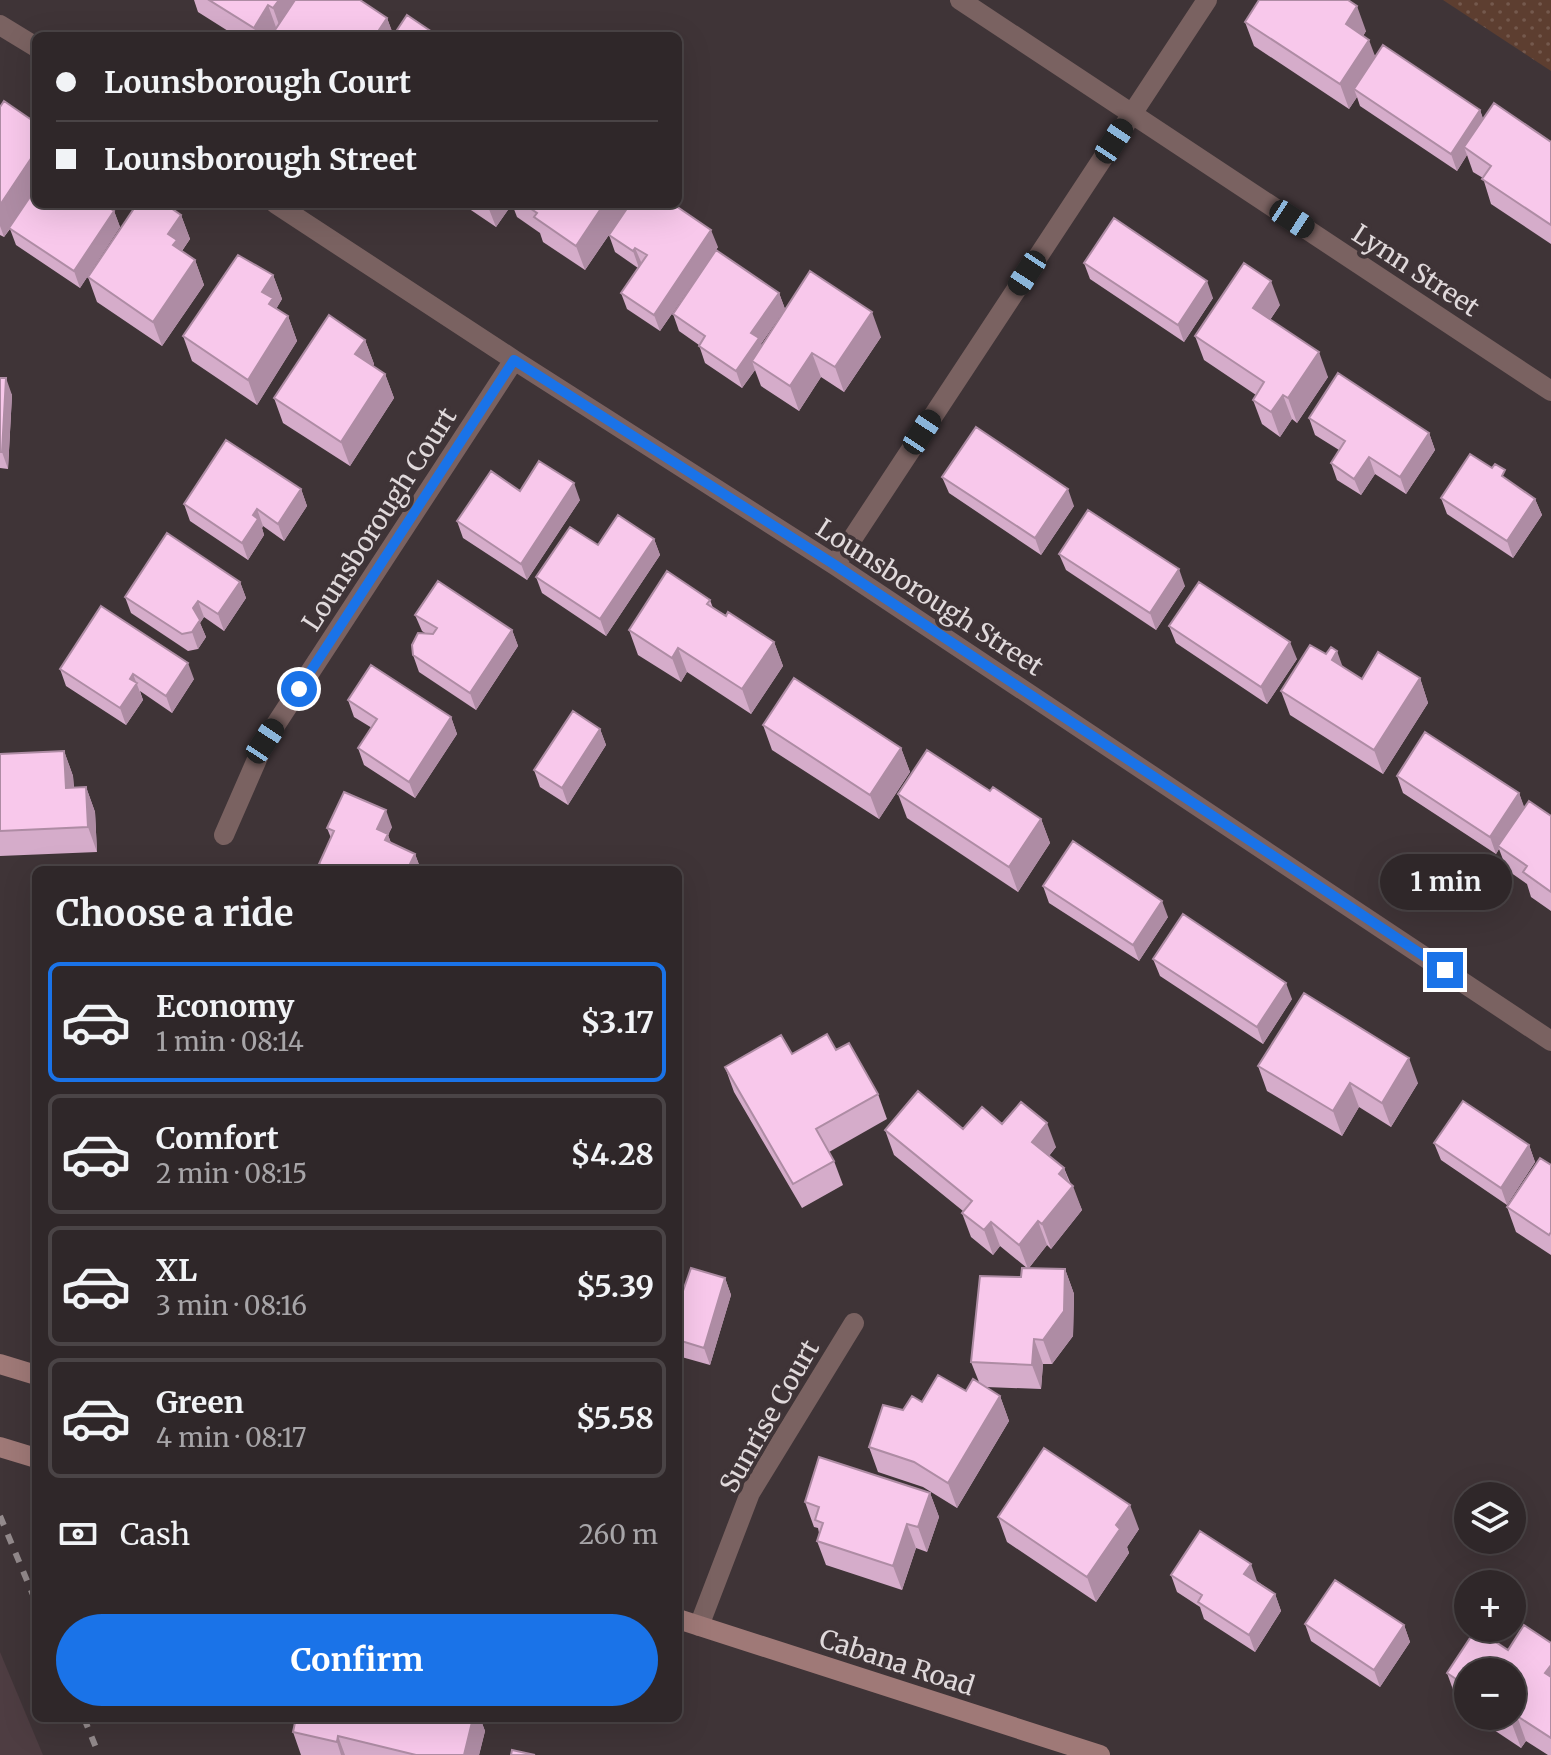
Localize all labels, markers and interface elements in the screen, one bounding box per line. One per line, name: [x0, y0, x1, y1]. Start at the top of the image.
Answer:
text: Lounsborough Court: [104, 63, 411, 101]
car: [1091, 114, 1137, 168]
text: Lounsborough Street: [104, 140, 417, 178]
car: [1265, 196, 1319, 242]
street label: Lynn Street: [1346, 217, 1486, 323]
car: [1004, 246, 1050, 300]
street label: Lounsborough Court: [294, 401, 464, 637]
car: [899, 405, 945, 459]
street label: Lounsborough Street: [810, 511, 1050, 683]
route start: [281, 671, 317, 707]
car: [242, 714, 288, 768]
callout: 1 min: [1379, 854, 1511, 910]
text: 1 min: [1411, 865, 1481, 898]
text: Choose a ride: [56, 891, 293, 936]
route end: [1427, 952, 1463, 988]
icon: car: [60, 986, 132, 1058]
text: Economy: [156, 987, 294, 1025]
text: $3.17: [580, 1003, 654, 1041]
text: 1 min · 08:14: [156, 1025, 304, 1058]
icon: car: [60, 1118, 132, 1190]
text: Comfort: [156, 1119, 279, 1157]
text: $4.28: [570, 1135, 654, 1173]
text: 2 min · 08:15: [156, 1157, 307, 1190]
icon: car: [60, 1250, 132, 1322]
text: XL: [156, 1251, 197, 1289]
text: $5.39: [576, 1267, 654, 1305]
text: 3 min · 08:16: [156, 1289, 307, 1322]
street label: Sunrise Court: [712, 1334, 826, 1498]
icon: car: [60, 1382, 132, 1454]
text: Green: [156, 1383, 244, 1421]
text: $5.58: [576, 1399, 654, 1437]
text: 4 min · 08:17: [156, 1421, 307, 1454]
map controls: [1454, 1482, 1526, 1730]
button: layers: [1454, 1482, 1526, 1554]
icon: cash: [56, 1512, 100, 1556]
text: Cash: [120, 1515, 190, 1553]
text: 260 m: [579, 1518, 658, 1551]
button: +: [1454, 1570, 1526, 1642]
button: Confirm: [56, 1614, 658, 1706]
street label: Cabana Road: [815, 1621, 979, 1703]
button: −: [1454, 1658, 1526, 1730]

